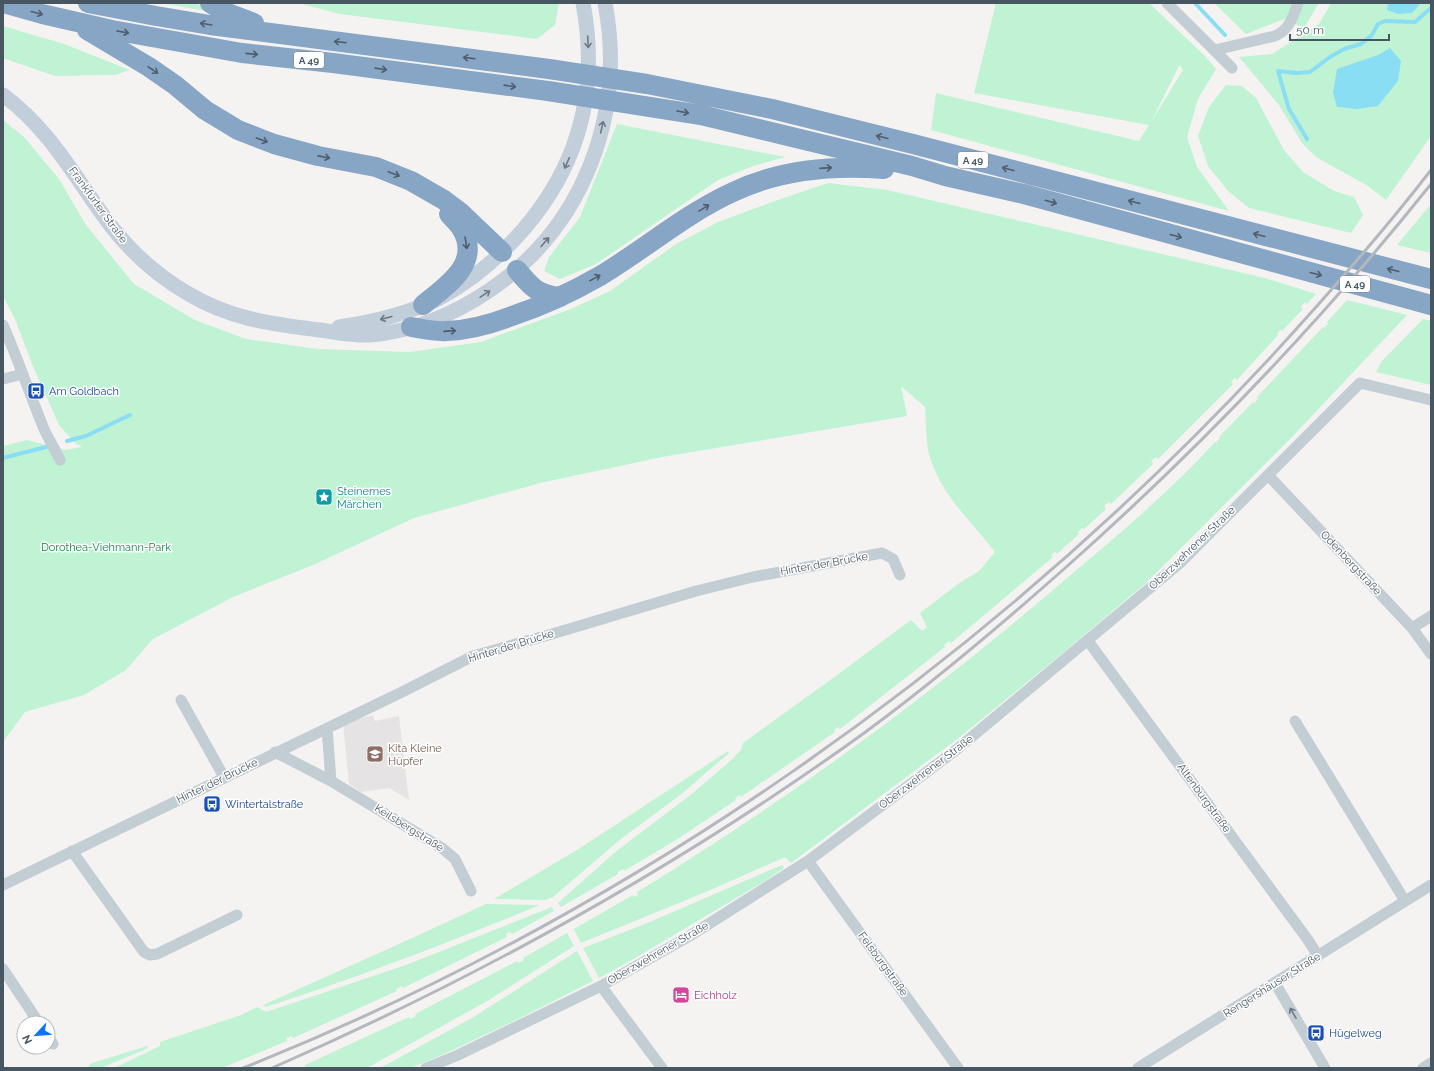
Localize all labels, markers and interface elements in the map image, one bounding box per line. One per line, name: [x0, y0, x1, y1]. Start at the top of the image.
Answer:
one-way arrow: [30, 10, 43, 17]
scale bar: [1290, 16, 1389, 42]
one-way arrow: [200, 20, 213, 28]
text: 50 m: [1296, 23, 1324, 37]
one-way arrow: [116, 29, 129, 37]
one-way arrow: [584, 35, 592, 48]
one-way arrow: [334, 38, 347, 46]
one-way arrow: [245, 50, 258, 57]
road number: A 49: [294, 52, 324, 68]
one-way arrow: [463, 55, 476, 62]
one-way arrow: [374, 65, 387, 73]
one-way arrow: [147, 66, 158, 74]
one-way arrow: [503, 82, 516, 90]
one-way arrow: [676, 108, 689, 116]
one-way arrow: [598, 121, 606, 134]
one-way arrow: [876, 132, 889, 140]
one-way arrow: [255, 136, 267, 144]
road number: A 49: [958, 152, 988, 168]
one-way arrow: [317, 153, 330, 161]
one-way arrow: [563, 157, 571, 169]
street label: Frankfurter Straße: [66, 164, 130, 246]
one-way arrow: [819, 164, 832, 171]
one-way arrow: [1002, 165, 1015, 172]
one-way arrow: [387, 170, 399, 178]
one-way arrow: [1128, 198, 1141, 205]
one-way arrow: [1044, 199, 1057, 206]
one-way arrow: [698, 204, 709, 212]
one-way arrow: [1253, 231, 1266, 238]
one-way arrow: [1169, 233, 1182, 241]
one-way arrow: [462, 237, 470, 250]
one-way arrow: [540, 237, 549, 248]
one-way arrow: [1387, 265, 1400, 273]
one-way arrow: [1309, 271, 1322, 278]
one-way arrow: [589, 274, 601, 282]
road number: A 49: [1340, 276, 1370, 292]
one-way arrow: [479, 290, 490, 298]
one-way arrow: [380, 315, 393, 322]
one-way arrow: [443, 327, 456, 334]
bus stop icon: Am Goldbach: [26, 381, 46, 401]
place label: Am Goldbach: [49, 385, 119, 398]
place label: Steinernes Märchen: [337, 485, 391, 511]
place icon: Steinernes Märchen: [314, 487, 334, 507]
street label: Oberzwehrener Straße: [1146, 503, 1238, 592]
street label: Odenbergstraße: [1318, 528, 1384, 598]
park label: Dorothea-Viehmann-Park: [41, 541, 171, 554]
street label: Hinter der Brücke: [779, 550, 869, 578]
street label: Hinter der Brücke: [467, 627, 556, 665]
street label: Oberzwehrener Straße: [876, 732, 976, 812]
place label: Kita Kleine Hüpfer: [388, 742, 442, 768]
school or university icon: Kita Kleine Hüpfer: [365, 744, 385, 764]
street label: Hinter der Brücke: [174, 755, 260, 806]
street label: Altenburgstraße: [1175, 761, 1234, 835]
bus stop icon: Wintertalstraße: [202, 794, 222, 814]
place label: Wintertalstraße: [225, 798, 304, 811]
street label: Keilsbergstraße: [372, 802, 446, 855]
street label: Oberzwehrener Straße: [605, 918, 711, 987]
street label: Felsburgstraße: [855, 929, 911, 999]
street label: Rengershäuser Straße: [1221, 950, 1323, 1020]
hotel icon: Eichholz: [671, 985, 691, 1005]
place label: Eichholz: [694, 989, 737, 1002]
one-way arrow: [1288, 1007, 1296, 1019]
north arrow: [16, 1015, 56, 1055]
bus stop icon: Hügelweg: [1306, 1023, 1326, 1043]
place label: Hügelweg: [1329, 1027, 1382, 1040]
text: N: [20, 1033, 35, 1046]

